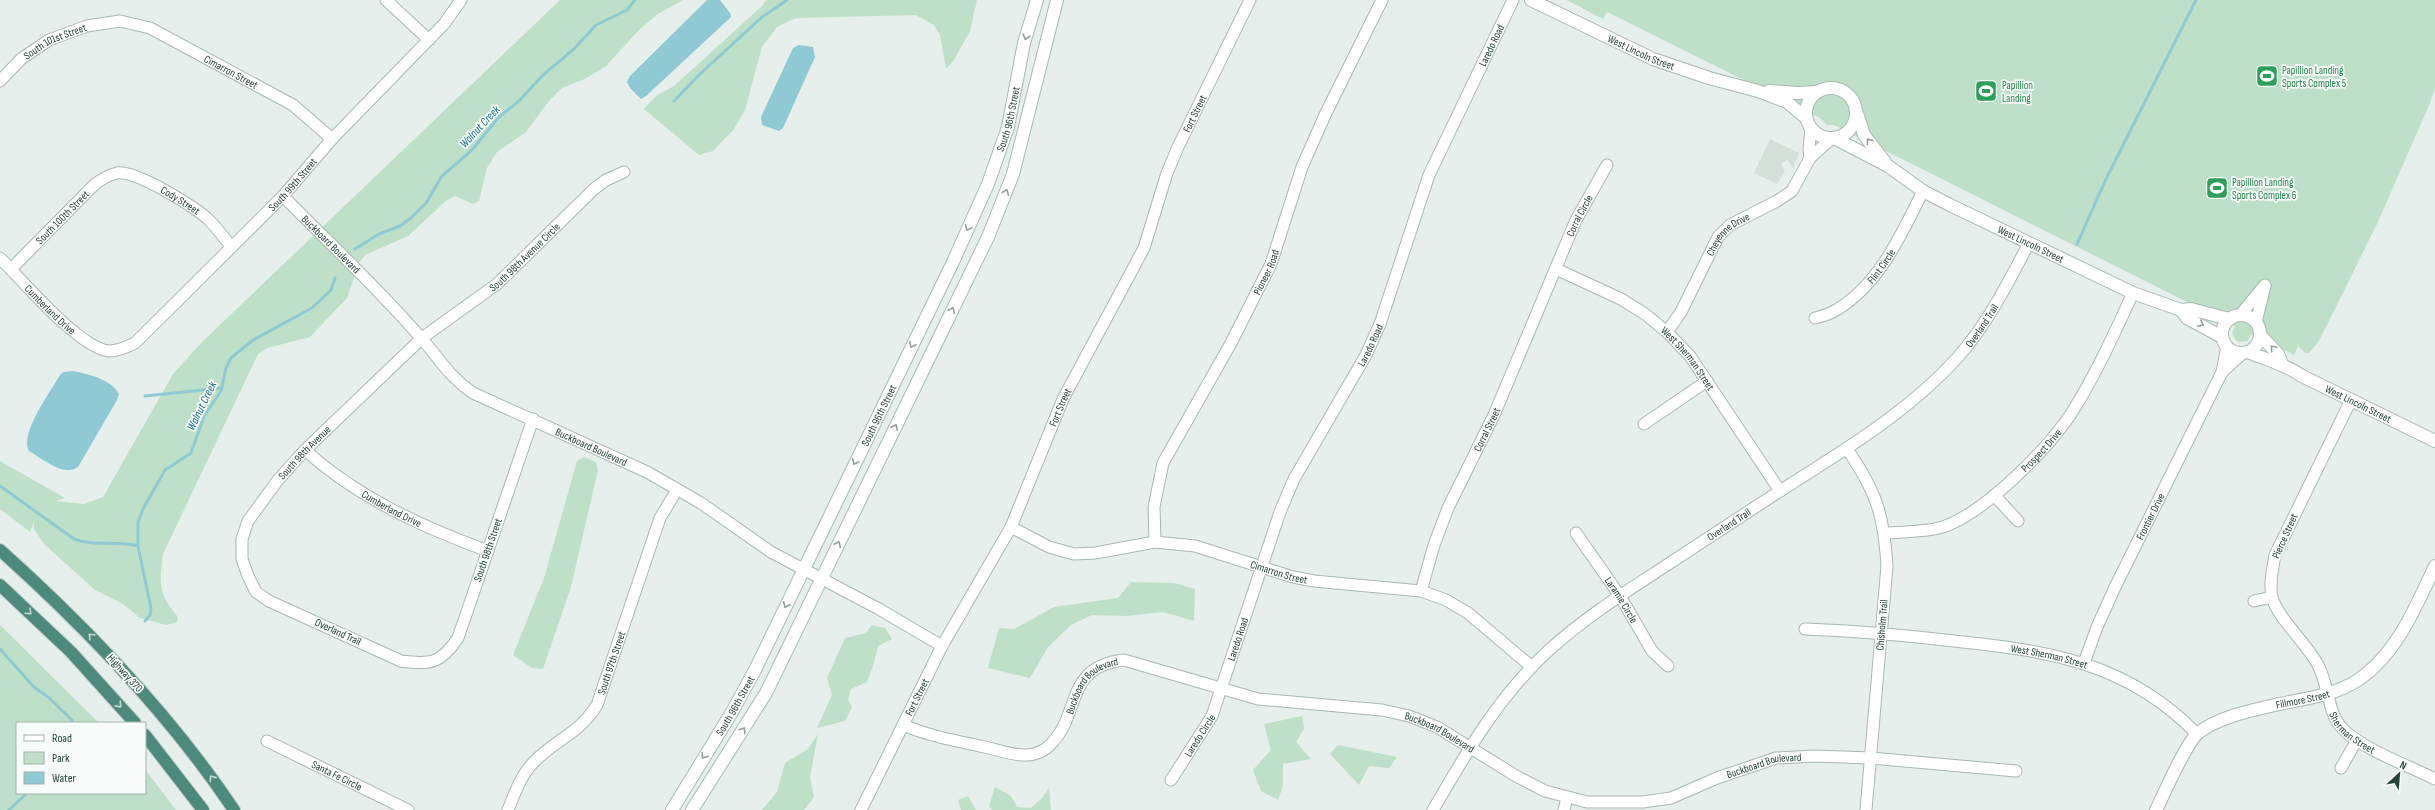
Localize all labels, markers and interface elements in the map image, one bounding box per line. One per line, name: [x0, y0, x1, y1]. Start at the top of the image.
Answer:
street label: South 101st Street: [21, 20, 89, 62]
street label: Laredo Road: [1476, 22, 1507, 68]
street label: West Lincoln Street: [1606, 32, 1677, 73]
one-way arrow: [1022, 34, 1031, 41]
street label: Cimarron Street: [202, 52, 261, 92]
sports icon: Papillion Landing Sports Complex 5: [2254, 63, 2280, 89]
place label: Papillion Landing Sports Complex 5: [2282, 64, 2346, 90]
sports icon: Papillion Landing: [1973, 78, 1999, 104]
place label: Papillion Landing: [2002, 79, 2033, 105]
street label: South 96th Street: [993, 85, 1022, 153]
street label: Fort Street: [1180, 92, 1209, 134]
water label: Walnut Creek: [457, 102, 504, 151]
one-way arrow: [1866, 138, 1873, 145]
street label: South 99th Street: [265, 155, 320, 214]
sports icon: Papillion Landing Sports Complex 6: [2204, 175, 2230, 201]
place label: Papillion Landing Sports Complex 6: [2232, 176, 2297, 202]
street label: Cody Street: [159, 183, 203, 218]
street label: South 100th Street: [33, 187, 92, 247]
one-way arrow: [1001, 189, 1009, 196]
street label: Corral Circle: [1563, 192, 1595, 238]
street label: Cheyenne Drive: [1703, 210, 1752, 258]
street label: Buckboard Boulevard: [299, 212, 363, 276]
street label: South 98th Avenue Circle: [487, 220, 562, 294]
street label: West Lincoln Street: [1996, 222, 2067, 266]
one-way arrow: [965, 224, 973, 231]
street label: Flint Circle: [1864, 246, 1898, 286]
street label: Pioneer Road: [1250, 248, 1282, 297]
street label: Cumberland Drive: [22, 282, 78, 337]
street label: Overland Trail: [1962, 302, 2001, 350]
one-way arrow: [947, 307, 955, 315]
one-way arrow: [2196, 319, 2204, 327]
street label: Laredo Road: [1354, 322, 1386, 368]
street label: West Sherman Street: [1659, 323, 1718, 393]
one-way arrow: [909, 341, 917, 349]
one-way arrow: [2270, 345, 2277, 353]
water label: Walnut Creek: [184, 379, 220, 433]
street label: South 96th Street: [858, 382, 899, 448]
street label: West Lincoln Street: [2323, 382, 2394, 425]
street label: Fort Street: [1046, 385, 1074, 428]
street label: Corral Street: [1471, 405, 1503, 454]
street label: South 98th Avenue: [275, 423, 333, 482]
one-way arrow: [890, 424, 898, 432]
street label: Buckboard Boulevard: [553, 425, 630, 469]
street label: Prospect Drive: [2018, 426, 2064, 475]
one-way arrow: [852, 458, 860, 465]
street label: Cumberland Drive: [359, 487, 424, 530]
street label: Frontier Drive: [2133, 491, 2167, 542]
street label: Overland Trail: [1705, 505, 1753, 543]
street label: Pierce Street: [2269, 511, 2301, 560]
street label: South 98th Street: [471, 516, 505, 584]
one-way arrow: [834, 541, 841, 549]
street label: Cimarron Street: [1249, 557, 1309, 586]
street label: Laramie Circle: [1602, 574, 1641, 625]
street label: Chisholm Trail: [1873, 599, 1891, 651]
one-way arrow: [783, 600, 791, 608]
one-way arrow: [24, 607, 32, 614]
street label: Laredo Road: [1224, 615, 1251, 663]
street label: Overland Trail: [313, 616, 363, 648]
street label: South 97th Street: [594, 629, 628, 696]
one-way arrow: [88, 633, 96, 641]
street label: West Sherman Street: [2010, 641, 2090, 671]
street label: Highway 370: [105, 651, 146, 695]
street label: Buckboard Boulevard: [1063, 654, 1120, 716]
street label: South 96th Street: [713, 673, 757, 738]
street label: Fort Street: [902, 676, 932, 718]
street label: Fillmore Street: [2275, 687, 2332, 711]
one-way arrow: [115, 700, 122, 707]
street label: Buckboard Boulevard: [1404, 709, 1477, 755]
street label: Sherman Street: [2327, 710, 2378, 757]
street label: Laredo Circle: [1181, 712, 1218, 759]
legend: [16, 722, 146, 794]
one-way arrow: [738, 727, 745, 734]
text: Road: [52, 731, 72, 746]
street label: Buckboard Boulevard: [1725, 750, 1802, 781]
text: Park: [52, 751, 70, 766]
one-way arrow: [701, 752, 709, 759]
north arrow: [2379, 754, 2419, 794]
street label: Santa Fe Circle: [310, 757, 364, 793]
text: N: [2398, 758, 2409, 773]
text: Water: [52, 771, 76, 786]
one-way arrow: [209, 775, 217, 782]

